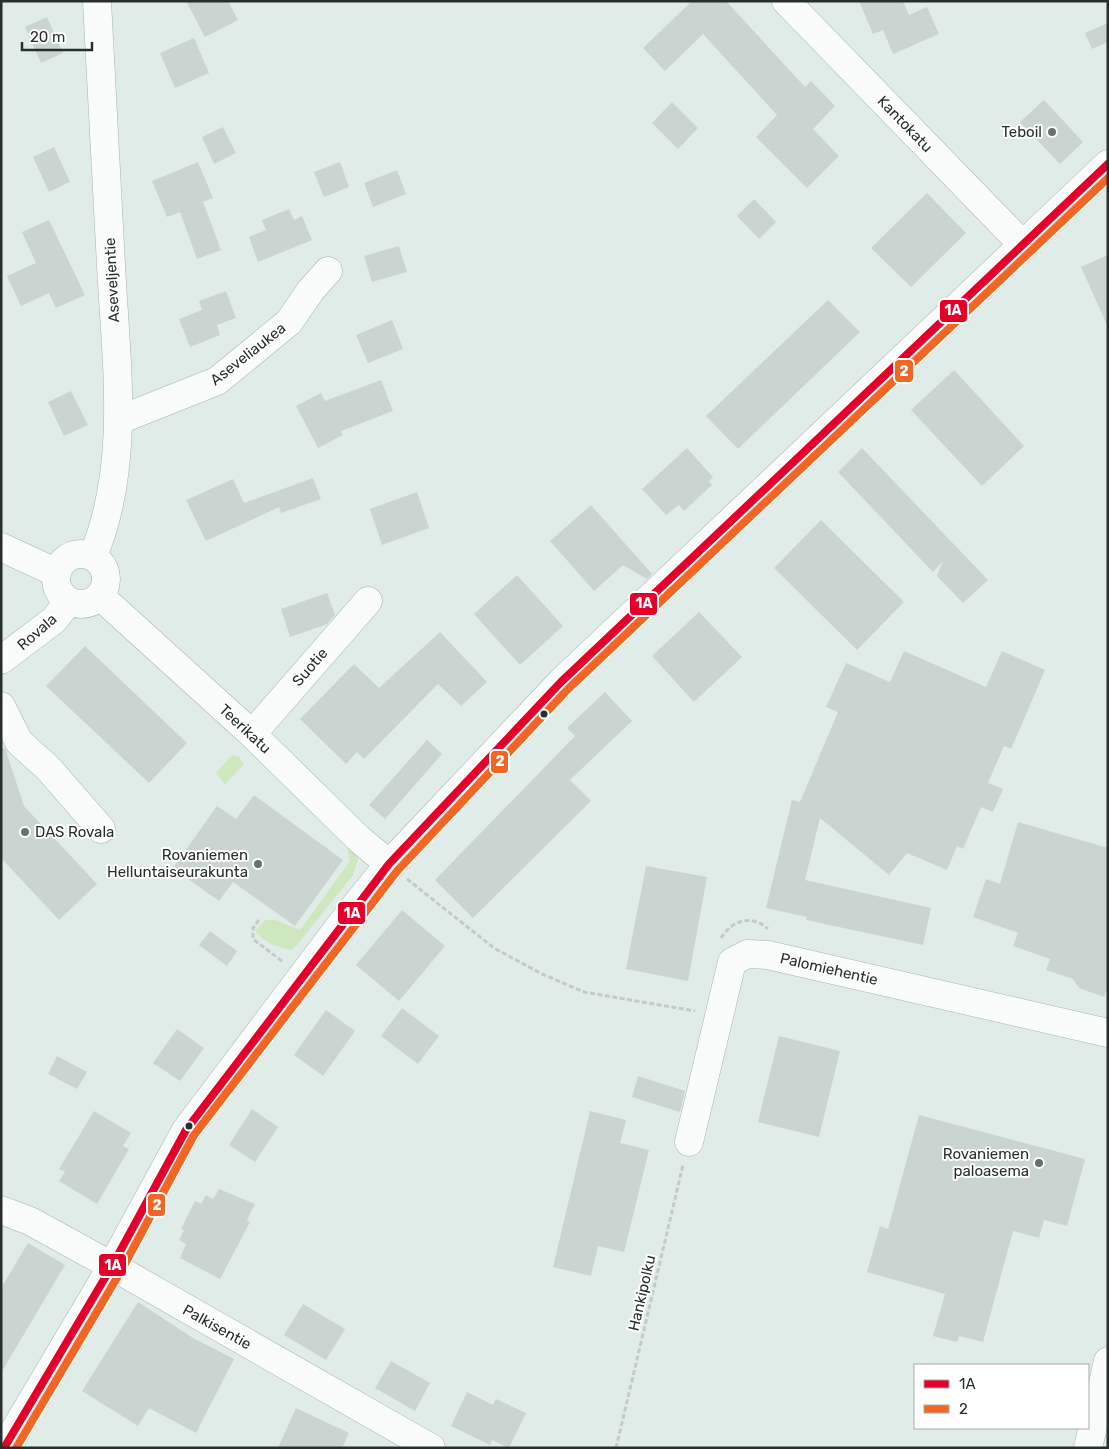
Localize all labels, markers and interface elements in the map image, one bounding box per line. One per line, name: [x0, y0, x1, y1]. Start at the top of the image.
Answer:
scale bar: [22, 20, 92, 52]
text: 20 m: [30, 28, 65, 46]
street label: Kantokatu: [874, 92, 936, 156]
place label: Teboil: [1002, 123, 1042, 141]
marker: Teboil: [1046, 126, 1058, 138]
street label: Aseveljentie: [101, 237, 123, 323]
line badge: 1A: [939, 299, 968, 323]
text: 1A: [945, 302, 961, 319]
street label: Aseveliaukea: [207, 319, 289, 389]
line badge: 2: [894, 359, 914, 383]
text: 2: [899, 363, 909, 380]
line badge: 1A: [629, 592, 658, 616]
text: 1A: [636, 595, 652, 612]
street label: Rovala: [14, 610, 60, 654]
street label: Suotie: [289, 644, 331, 690]
street label: Teerikatu: [215, 701, 275, 757]
unlabelled marker: [539, 709, 549, 719]
line badge: 2: [490, 750, 509, 774]
text: 2: [495, 753, 505, 770]
place label: DAS Rovala: [35, 823, 114, 841]
marker: DAS Rovala: [19, 826, 31, 838]
place label: Rovaniemen Helluntaiseurakunta: [107, 846, 248, 881]
marker: Rovaniemen Helluntaiseurakunta: [252, 858, 264, 870]
line badge: 1A: [337, 901, 366, 925]
text: 1A: [344, 905, 360, 922]
street label: Palomiehentie: [778, 949, 880, 989]
unlabelled marker: [184, 1121, 194, 1131]
place label: Rovaniemen paloasema: [943, 1145, 1029, 1180]
marker: Rovaniemen paloasema: [1033, 1157, 1045, 1169]
line badge: 2: [147, 1193, 166, 1217]
text: 2: [152, 1197, 162, 1214]
line badge: 1A: [98, 1253, 127, 1277]
street label: Hankipolku: [625, 1253, 659, 1333]
text: 1A: [105, 1257, 121, 1274]
street label: Palkisentie: [180, 1301, 254, 1353]
legend: [914, 1364, 1089, 1429]
text: 1A: [959, 1375, 975, 1393]
text: 2: [959, 1400, 968, 1418]

